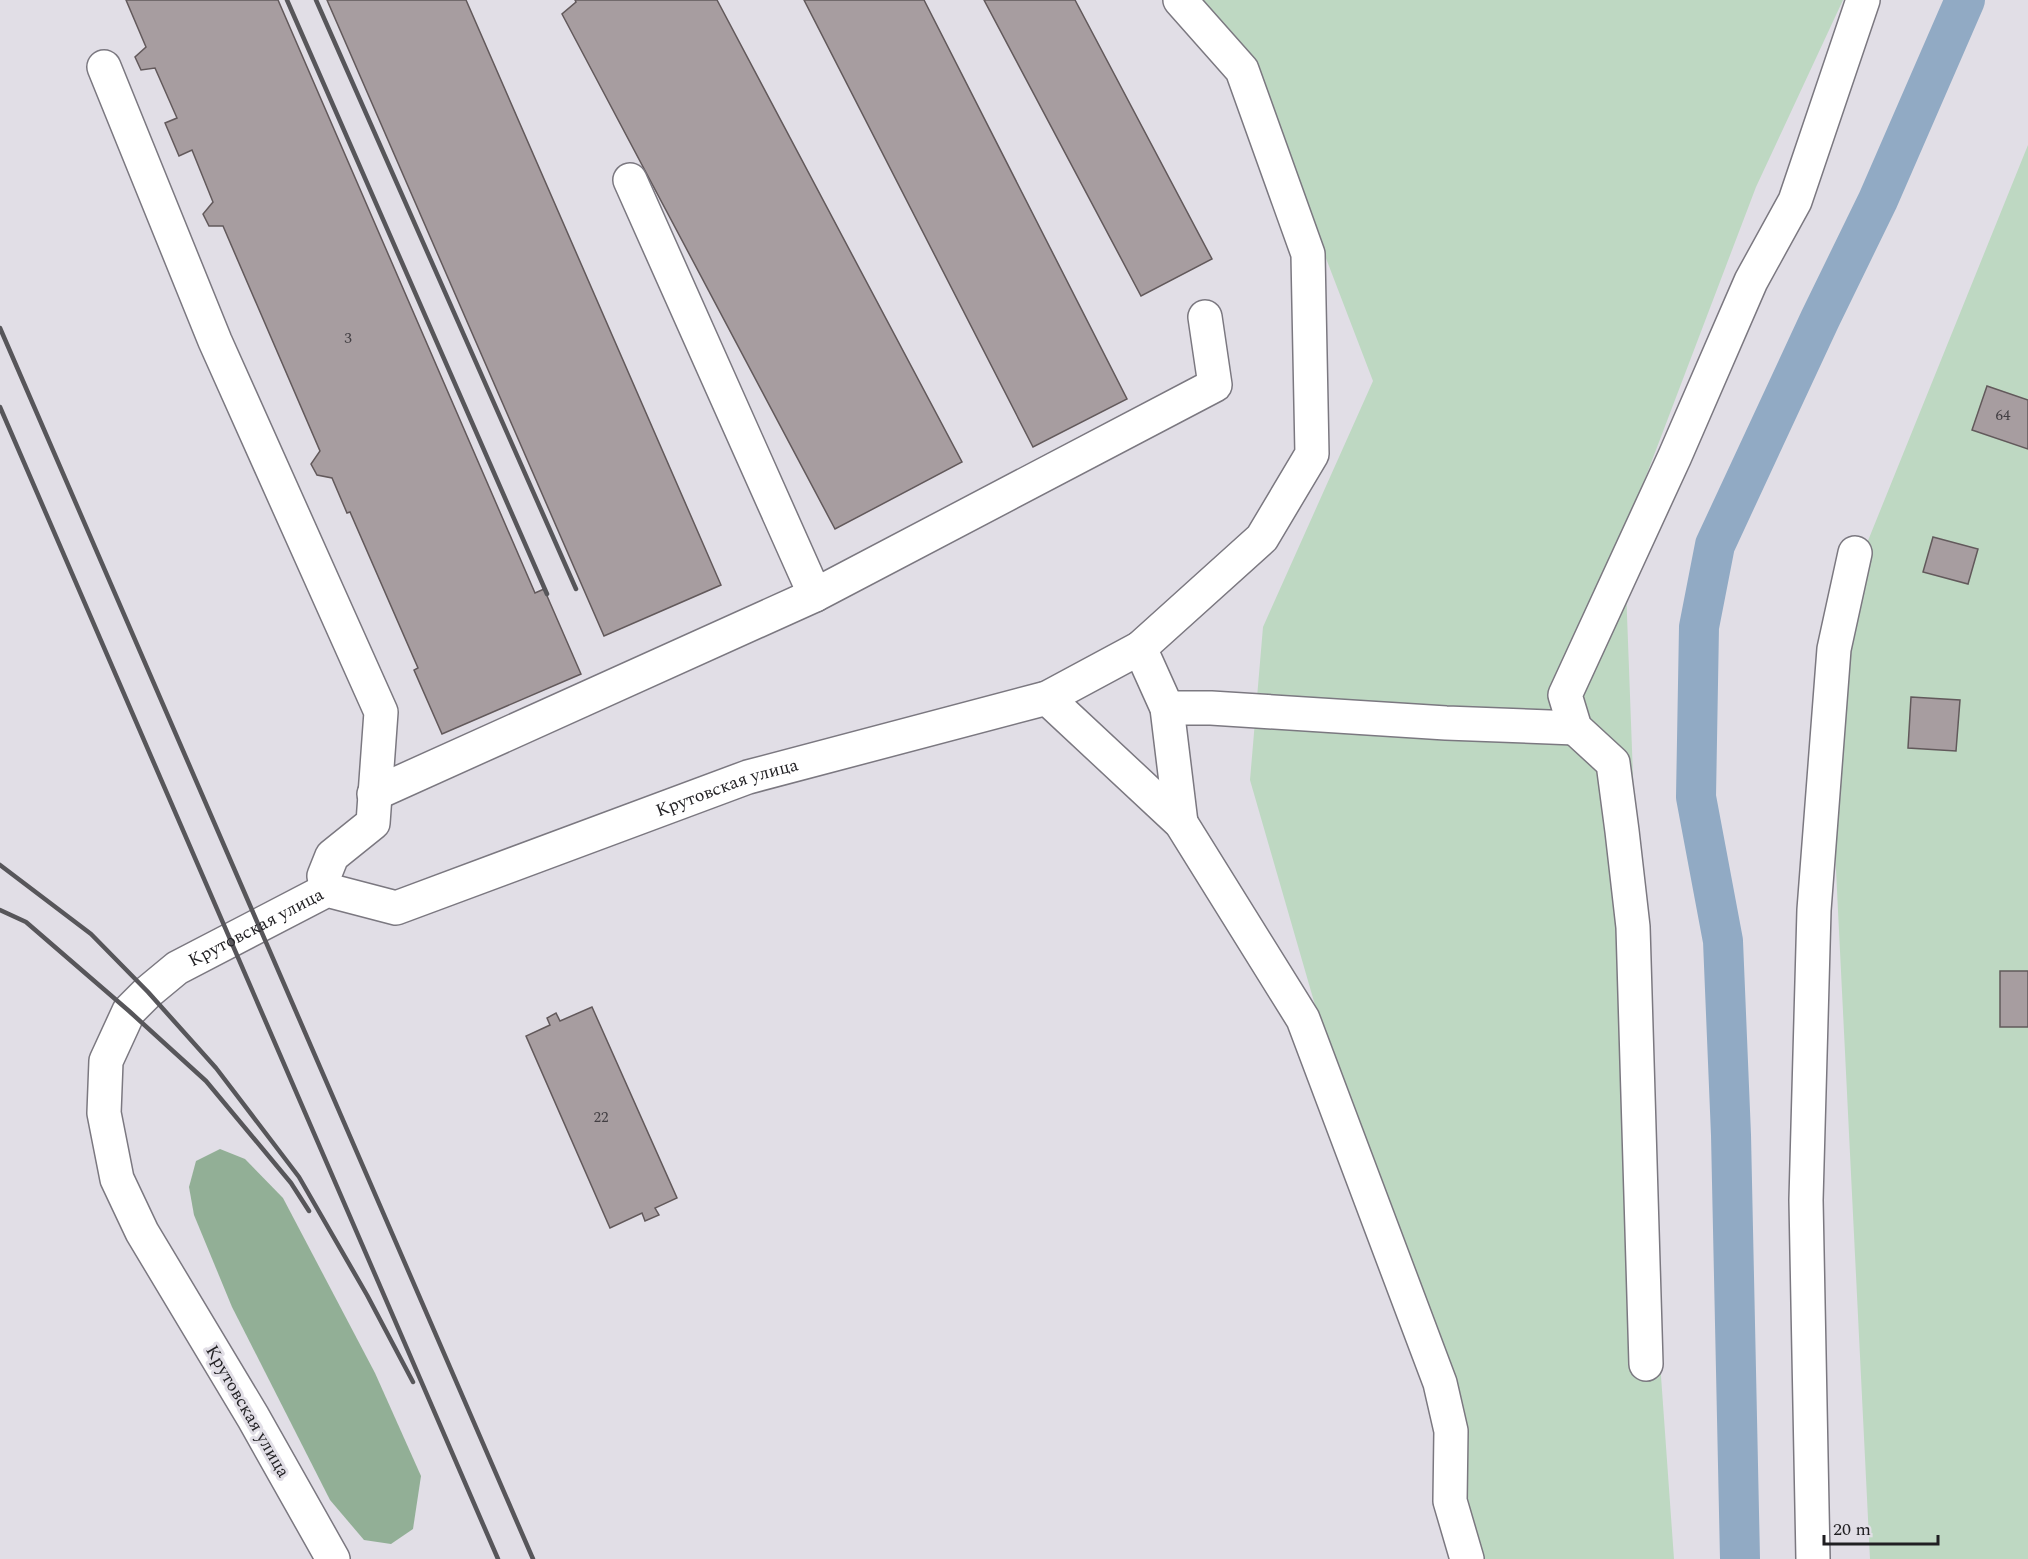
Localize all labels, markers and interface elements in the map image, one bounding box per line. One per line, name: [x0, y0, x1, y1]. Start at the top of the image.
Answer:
house number: 3: [344, 327, 352, 350]
house number: 64: [1995, 404, 2011, 427]
street label: Крутовская улица: [652, 751, 802, 824]
street label: Крутовская улица: [184, 881, 329, 974]
house number: 22: [593, 1106, 609, 1129]
street label: Крутовская улица: [199, 1340, 297, 1483]
scale bar: [1824, 1508, 1938, 1546]
text: 20 m: [1833, 1516, 1871, 1543]

